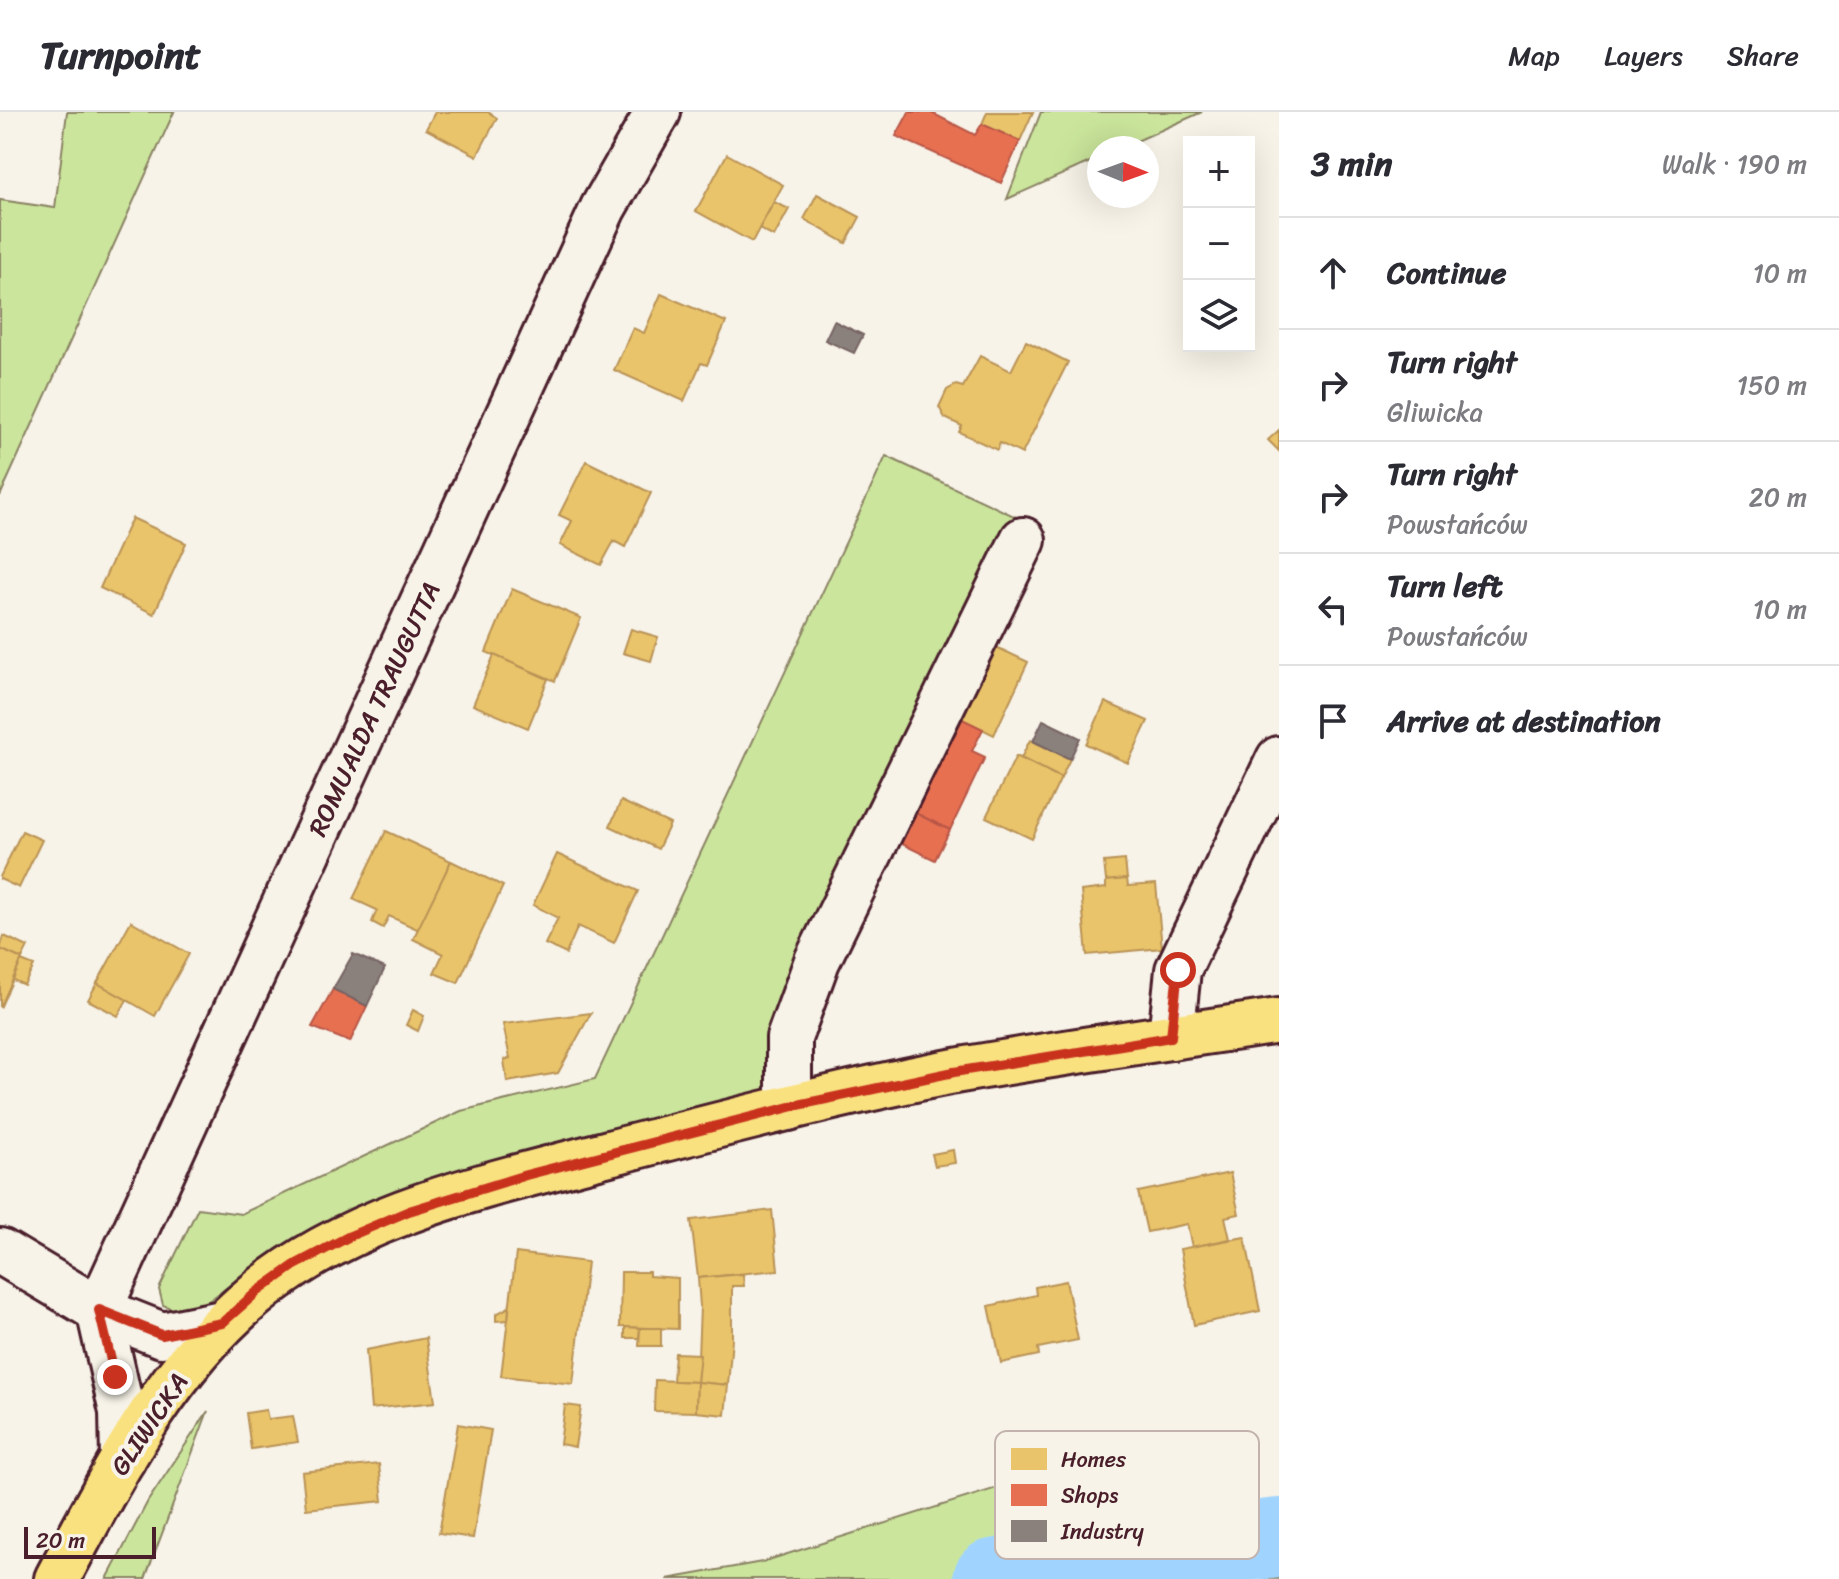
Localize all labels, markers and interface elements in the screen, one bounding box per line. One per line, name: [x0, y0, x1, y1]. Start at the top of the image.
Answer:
text: Turnpoint: [40, 22, 201, 89]
text: Map: [1508, 31, 1560, 80]
text: Layers: [1604, 31, 1683, 80]
text: Share: [1727, 31, 1799, 80]
text: 3 min: [1311, 134, 1392, 194]
north arrow: [1087, 136, 1159, 208]
map controls: [1183, 136, 1255, 352]
button: +: [1183, 136, 1255, 208]
text: Walk · 190 m: [1662, 141, 1807, 187]
button: −: [1183, 208, 1255, 280]
text: Continue: [1387, 246, 1506, 300]
text: 10 m: [1753, 250, 1807, 296]
icon: ahead: [1311, 251, 1355, 295]
button: layers: [1183, 280, 1255, 352]
text: Turn right: [1387, 335, 1517, 389]
text: 150 m: [1737, 362, 1807, 408]
icon: right: [1311, 363, 1355, 407]
text: Gliwicka: [1387, 389, 1483, 435]
text: Turn right: [1387, 447, 1517, 501]
text: 20 m: [1749, 474, 1807, 520]
icon: right: [1311, 475, 1355, 519]
text: Powstańców: [1387, 501, 1528, 547]
text: Turn left: [1387, 559, 1503, 613]
street label: ROMUALDA TRAUGUTTA: [295, 574, 453, 844]
text: 10 m: [1753, 586, 1807, 632]
icon: left: [1311, 587, 1355, 631]
text: Powstańców: [1387, 613, 1528, 659]
text: Arrive at destination: [1387, 694, 1661, 748]
icon: arrive: [1311, 699, 1355, 743]
route start: [1160, 952, 1196, 988]
route end: [97, 1359, 133, 1395]
street label: GLIWICKA: [97, 1363, 201, 1485]
legend: [995, 1431, 1259, 1559]
text: Homes: [1061, 1440, 1127, 1479]
text: Shops: [1061, 1476, 1118, 1515]
text: Industry: [1060, 1512, 1145, 1551]
text: 20 m: [36, 1521, 85, 1560]
scale bar: [24, 1523, 156, 1559]

